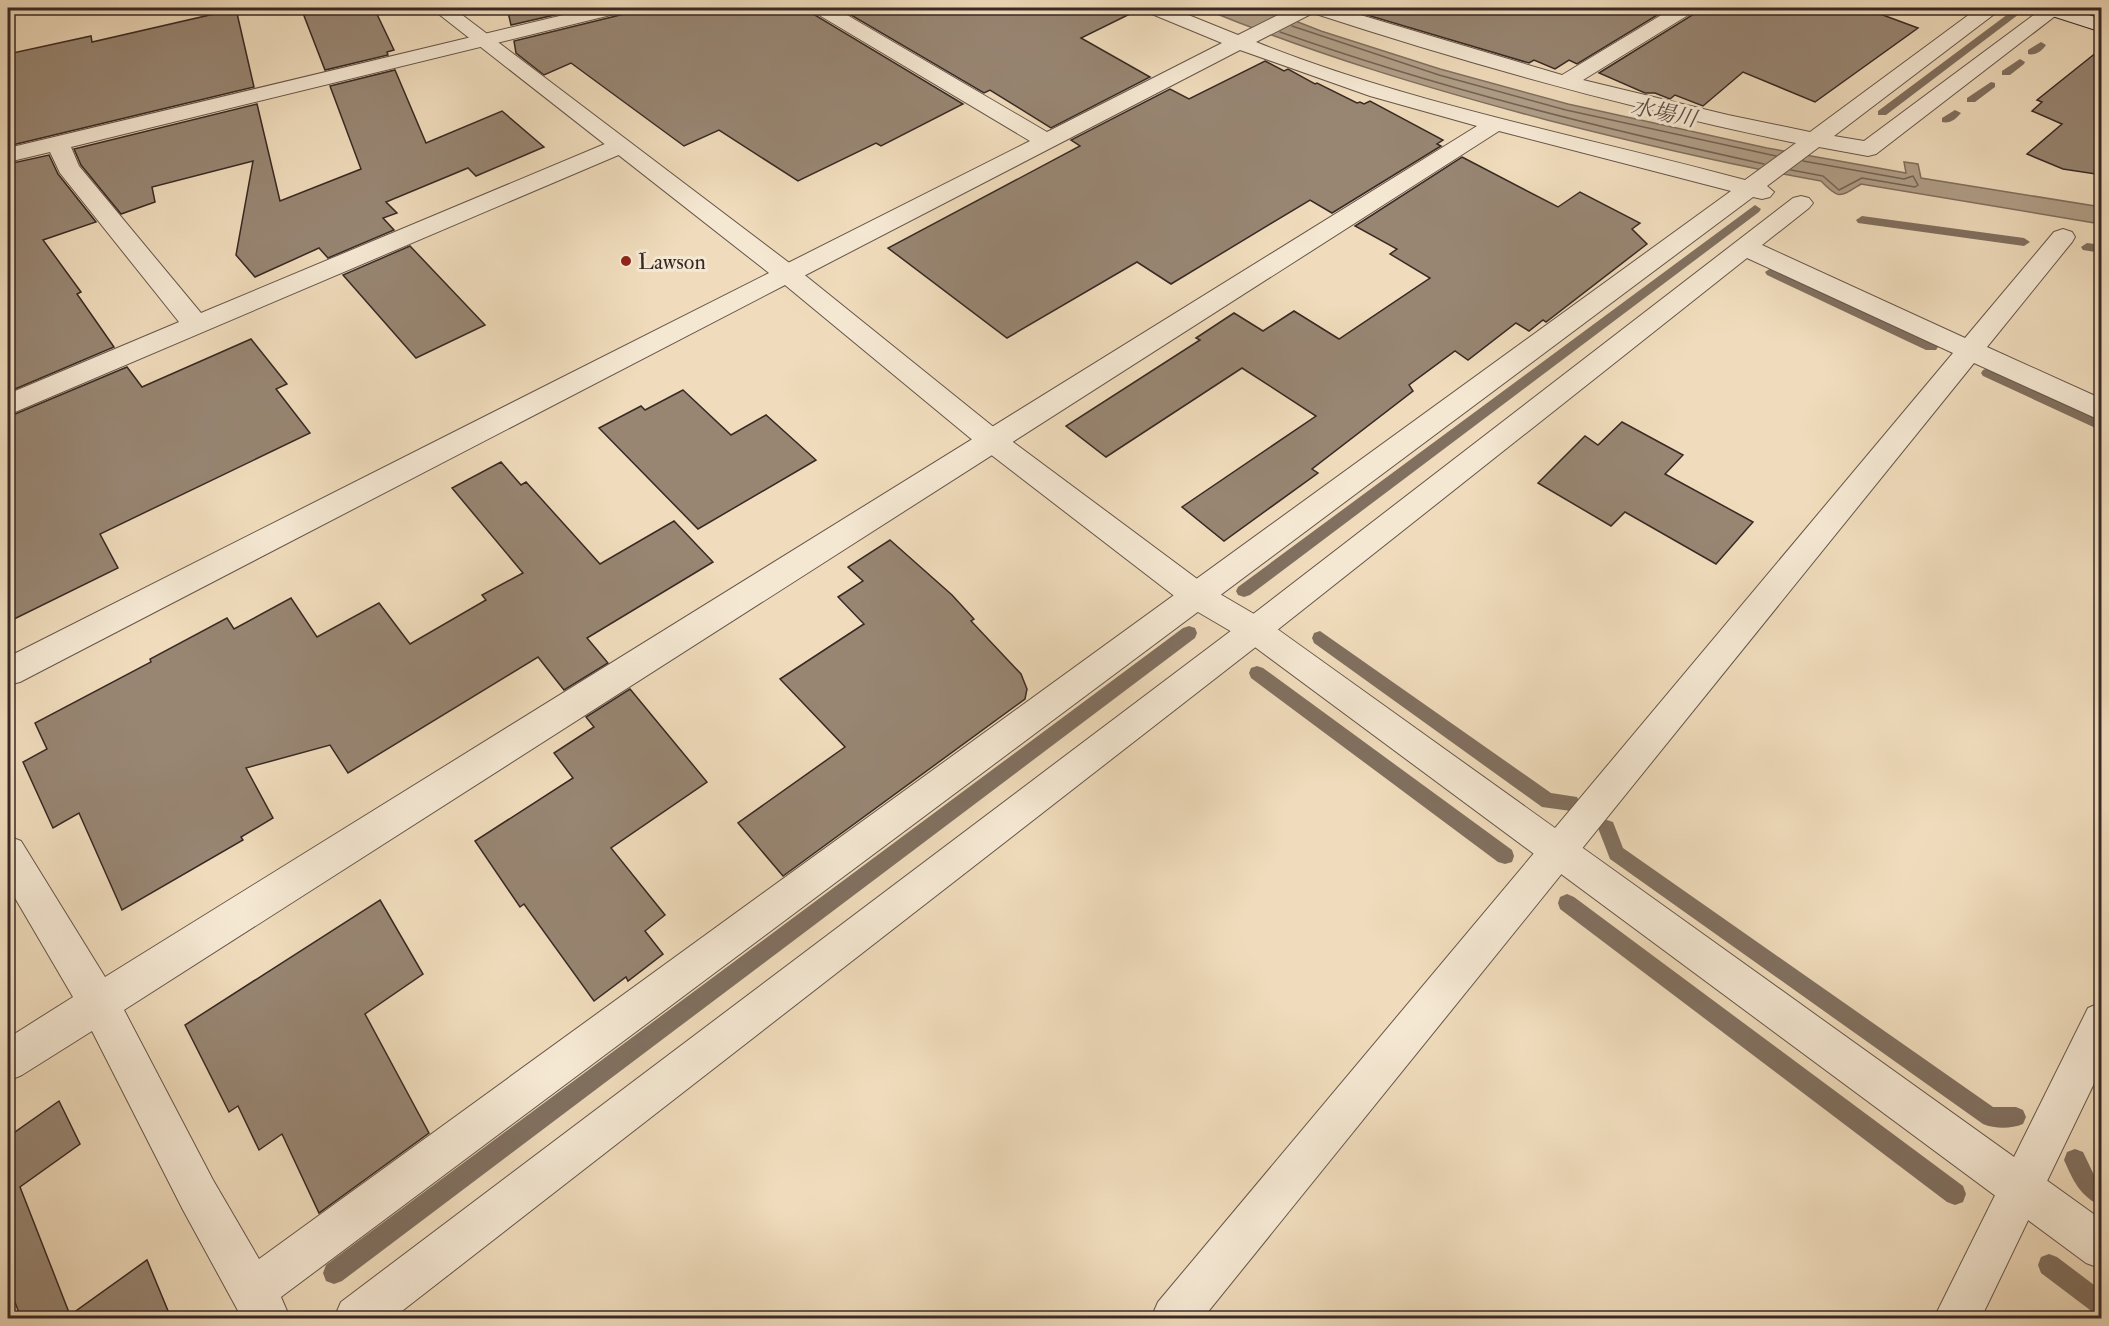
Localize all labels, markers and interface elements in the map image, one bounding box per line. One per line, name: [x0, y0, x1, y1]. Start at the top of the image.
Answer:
water label: 水場川: [1629, 92, 1701, 134]
place label: Lawson: [638, 248, 706, 276]
marker: Lawson: [619, 254, 633, 268]

